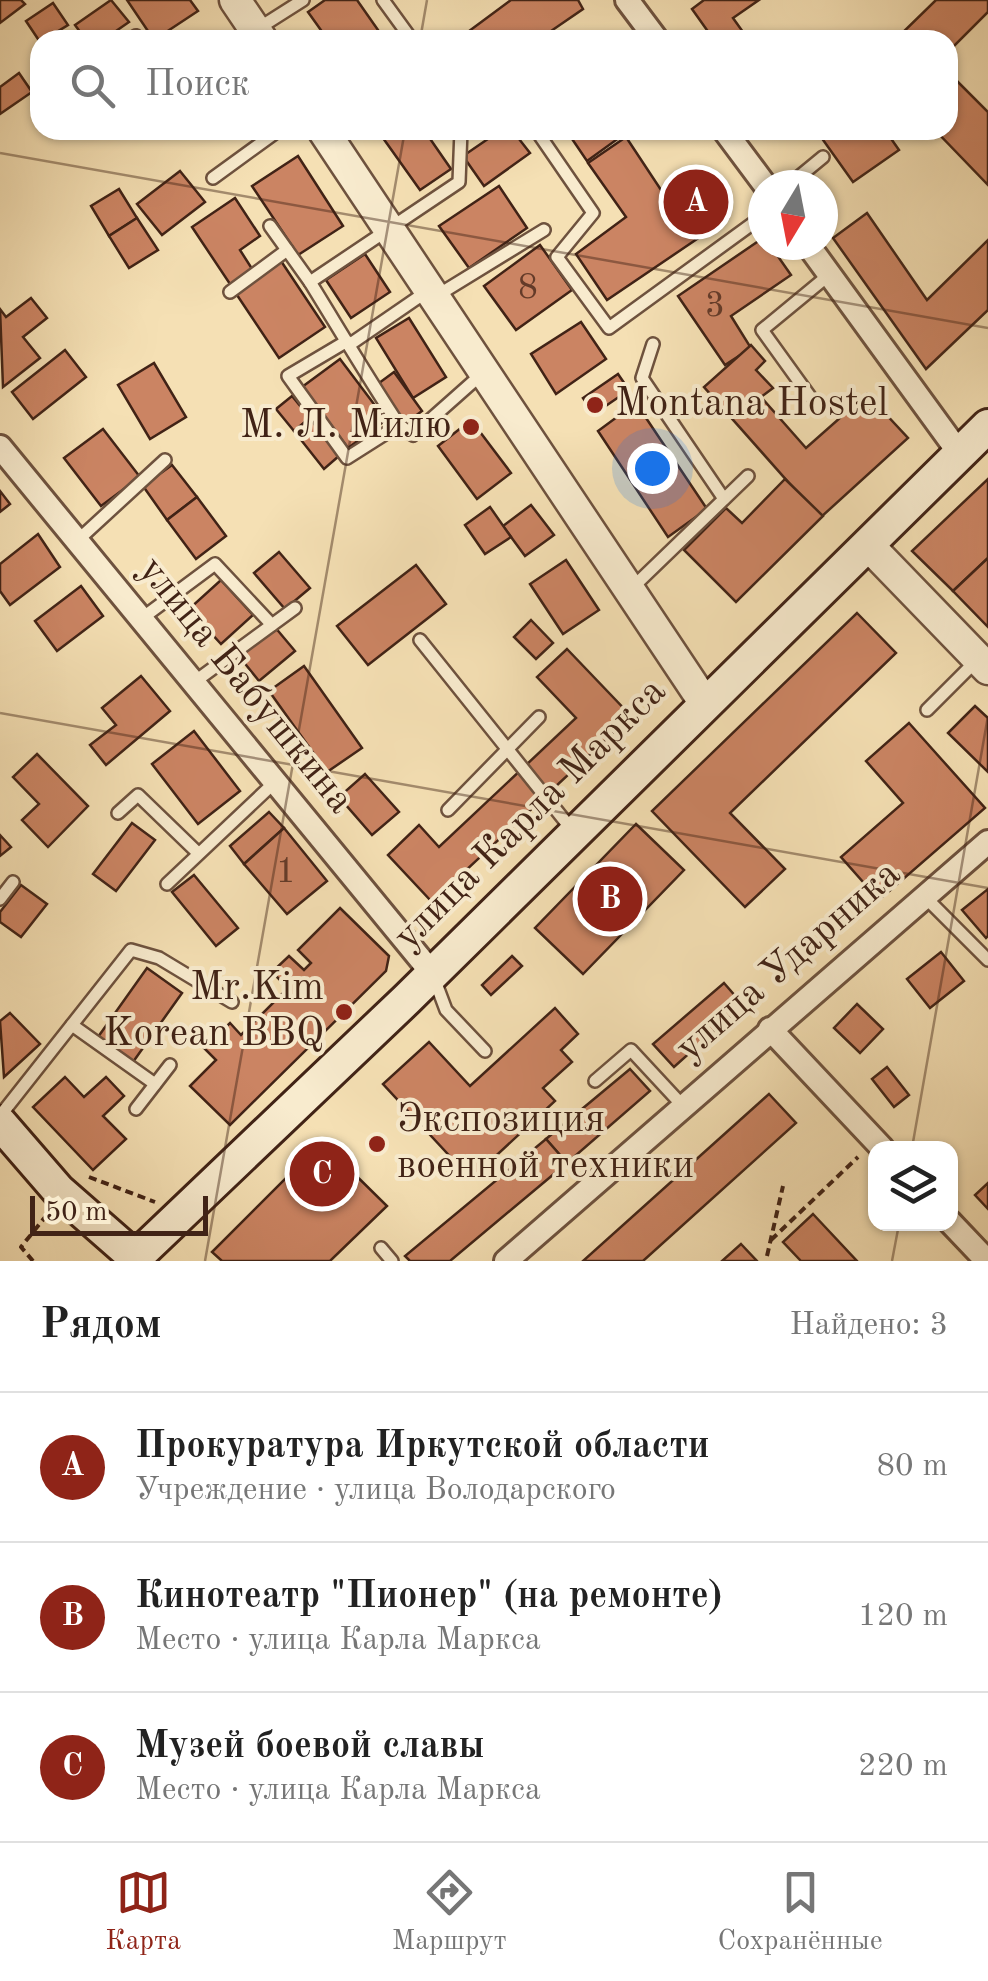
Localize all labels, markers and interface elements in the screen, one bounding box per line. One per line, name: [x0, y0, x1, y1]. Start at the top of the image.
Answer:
search box: [30, 30, 958, 140]
icon: search: [65, 58, 120, 113]
text: Поиск: [145, 66, 250, 104]
pin: A: [664, 164, 728, 240]
north arrow: [748, 170, 838, 260]
house number: 8: [518, 271, 538, 306]
house number: 3: [705, 289, 725, 324]
place label: Montana Hostel: [615, 385, 888, 425]
marker: Montana Hostel: [584, 394, 606, 416]
place label: М. Л. Милю: [240, 407, 451, 447]
marker: М. Л. Милю: [460, 416, 482, 438]
your location: [627, 443, 678, 494]
street label: улица Бабушкина: [130, 550, 360, 822]
street label: улица Карла Маркса: [388, 671, 675, 958]
street label: улица Ударника: [669, 854, 909, 1070]
house number: 1: [276, 855, 296, 890]
pin: B: [578, 862, 642, 936]
place label: Mr.Kim Korean BBQ: [103, 969, 324, 1055]
marker: Mr.Kim Korean BBQ: [333, 1001, 355, 1023]
place label: Экспозиция военной техники: [397, 1101, 694, 1187]
marker: Экспозиция военной техники: [366, 1133, 388, 1155]
pin: C: [290, 1136, 354, 1212]
map controls: [868, 1141, 958, 1231]
button: layers: [868, 1141, 958, 1231]
scale bar: [30, 1191, 208, 1236]
text: 50 m: [45, 1199, 108, 1227]
text: Рядом: [40, 1305, 162, 1347]
text: Найдено: 3: [789, 1310, 948, 1342]
text: Прокуратура Иркутской области: [135, 1428, 710, 1466]
text: A: [60, 1451, 85, 1483]
text: 80 m: [877, 1451, 948, 1483]
text: Учреждение · улица Володарского: [135, 1475, 616, 1507]
text: Кинотеатр "Пионер" (на ремонте): [135, 1578, 723, 1616]
text: B: [61, 1601, 84, 1633]
text: 120 m: [858, 1601, 948, 1633]
text: Место · улица Карла Маркса: [135, 1625, 541, 1657]
text: Музей боевой славы: [135, 1728, 484, 1766]
text: C: [62, 1751, 83, 1783]
text: 220 m: [858, 1751, 948, 1783]
text: Место · улица Карла Маркса: [135, 1775, 541, 1807]
tab: Карта: [105, 1865, 181, 1960]
tab: Маршрут: [392, 1865, 507, 1960]
tab: Сохранённые: [717, 1865, 883, 1960]

